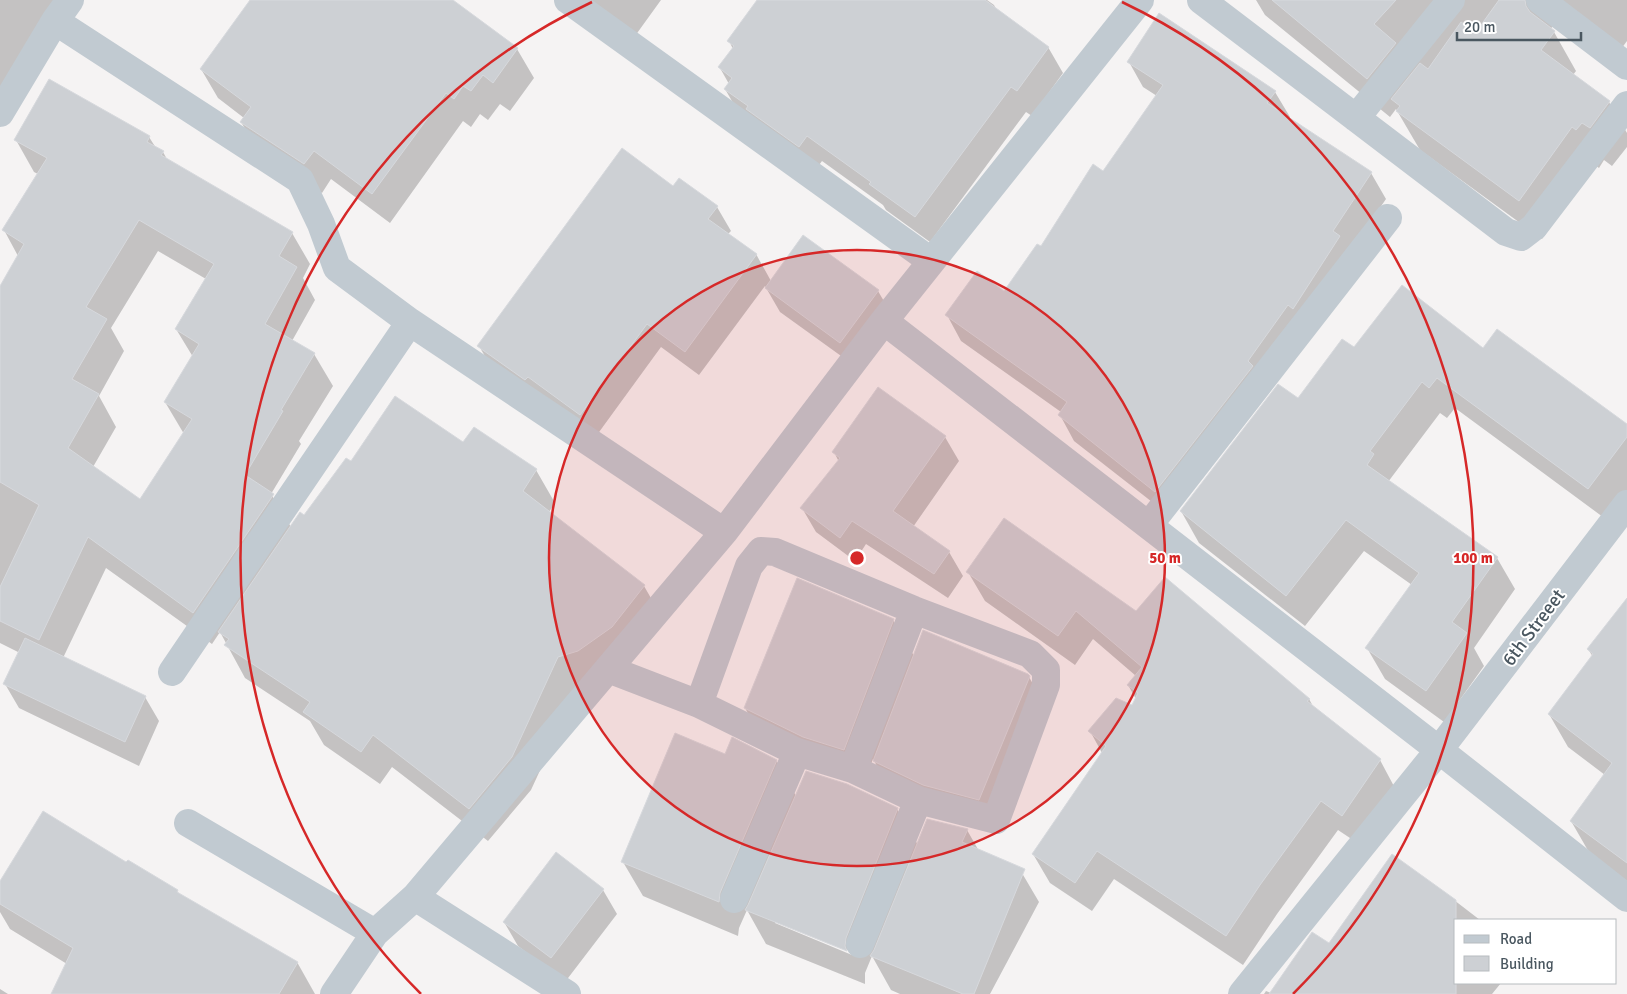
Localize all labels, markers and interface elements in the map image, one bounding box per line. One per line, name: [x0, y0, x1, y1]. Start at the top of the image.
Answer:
scale bar: [1457, 10, 1581, 42]
text: 20 m: [1464, 18, 1495, 36]
centre of rings: [848, 549, 866, 567]
text: 50 m: [1149, 549, 1181, 567]
text: 100 m: [1453, 549, 1493, 567]
street label: 6th Streeet: [1497, 584, 1571, 671]
legend: [1454, 919, 1617, 984]
text: Road: [1500, 930, 1532, 948]
text: Building: [1500, 955, 1554, 973]

